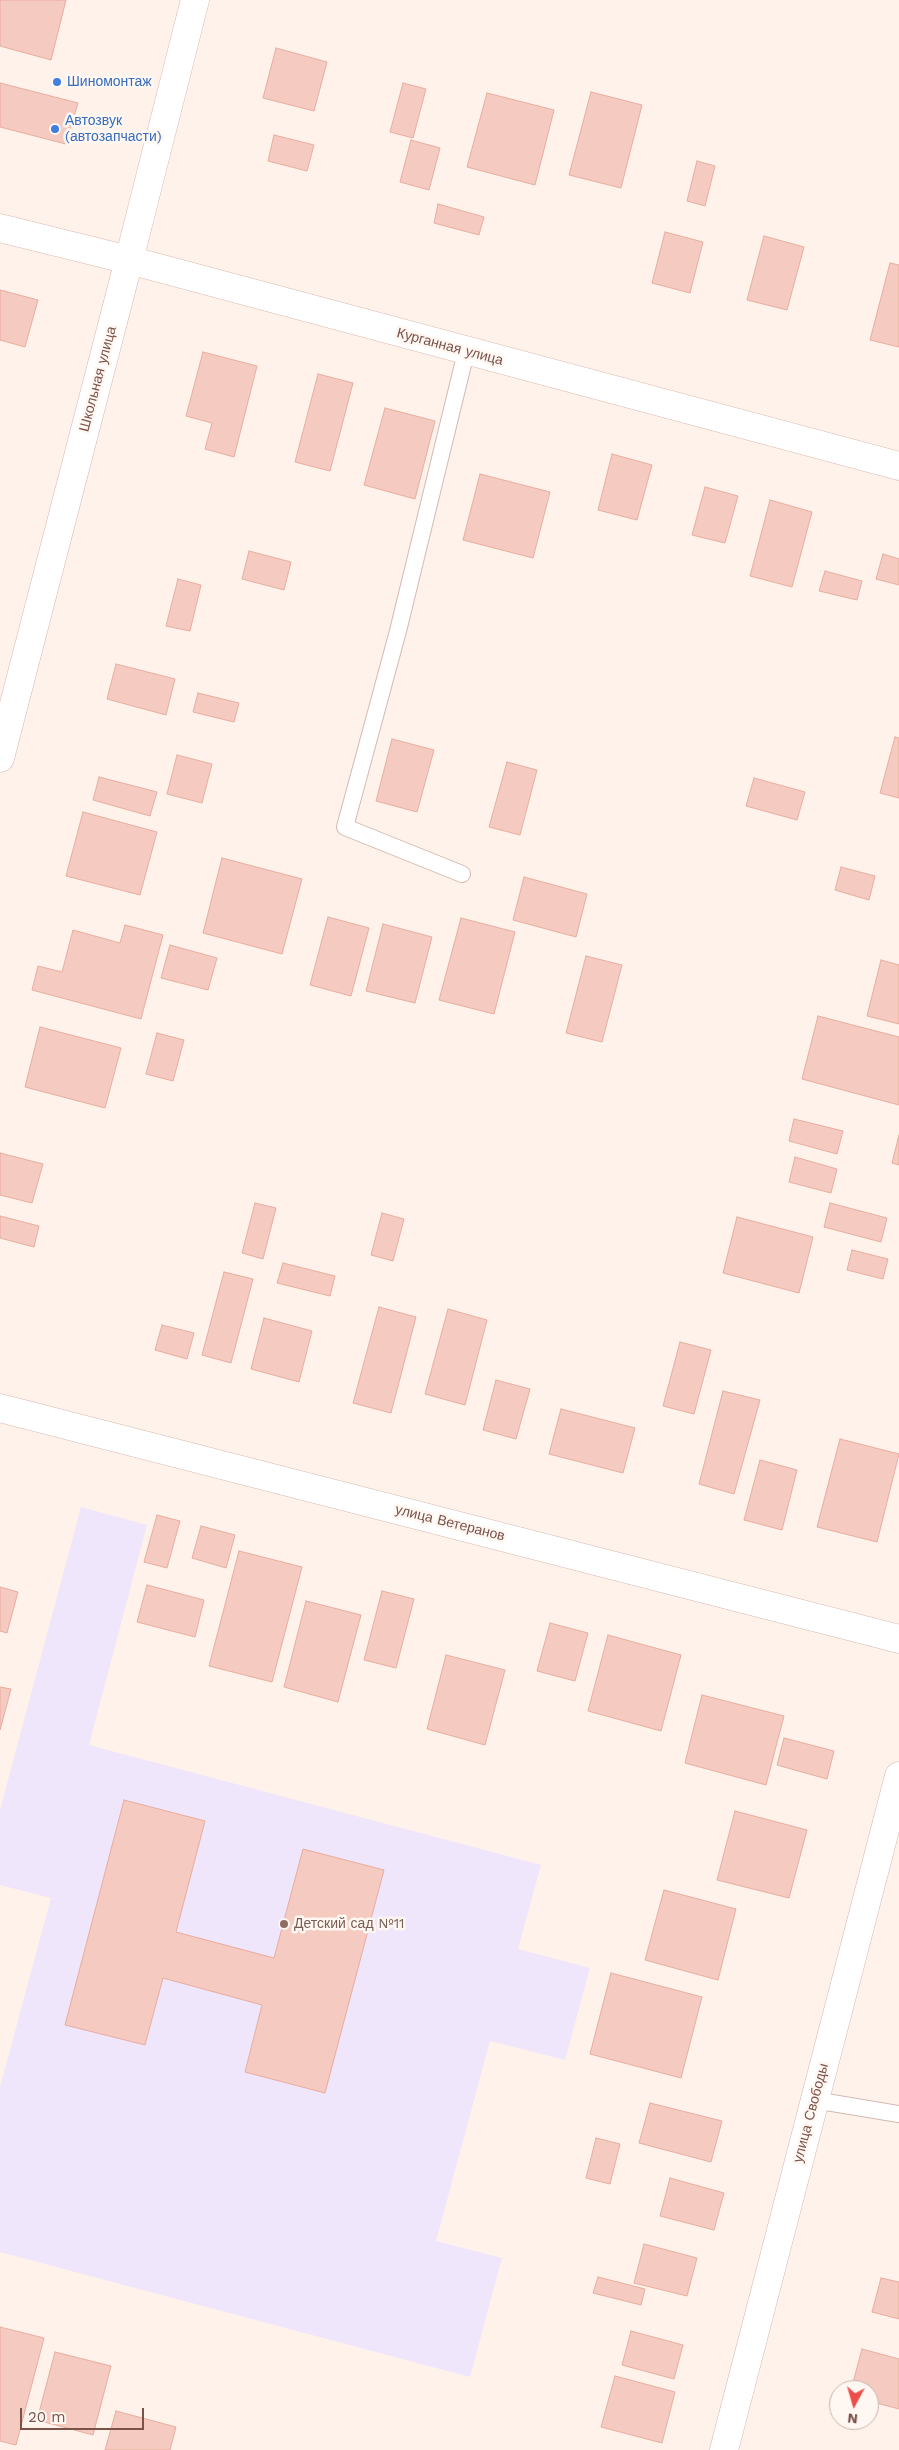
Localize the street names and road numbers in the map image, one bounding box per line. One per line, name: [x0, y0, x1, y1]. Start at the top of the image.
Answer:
street label: Школьная улица: [76, 324, 120, 434]
street label: Курганная улица: [395, 325, 505, 369]
street label: улица Ветеранов: [393, 1501, 507, 1545]
street label: улица Свободы: [790, 2061, 832, 2165]

